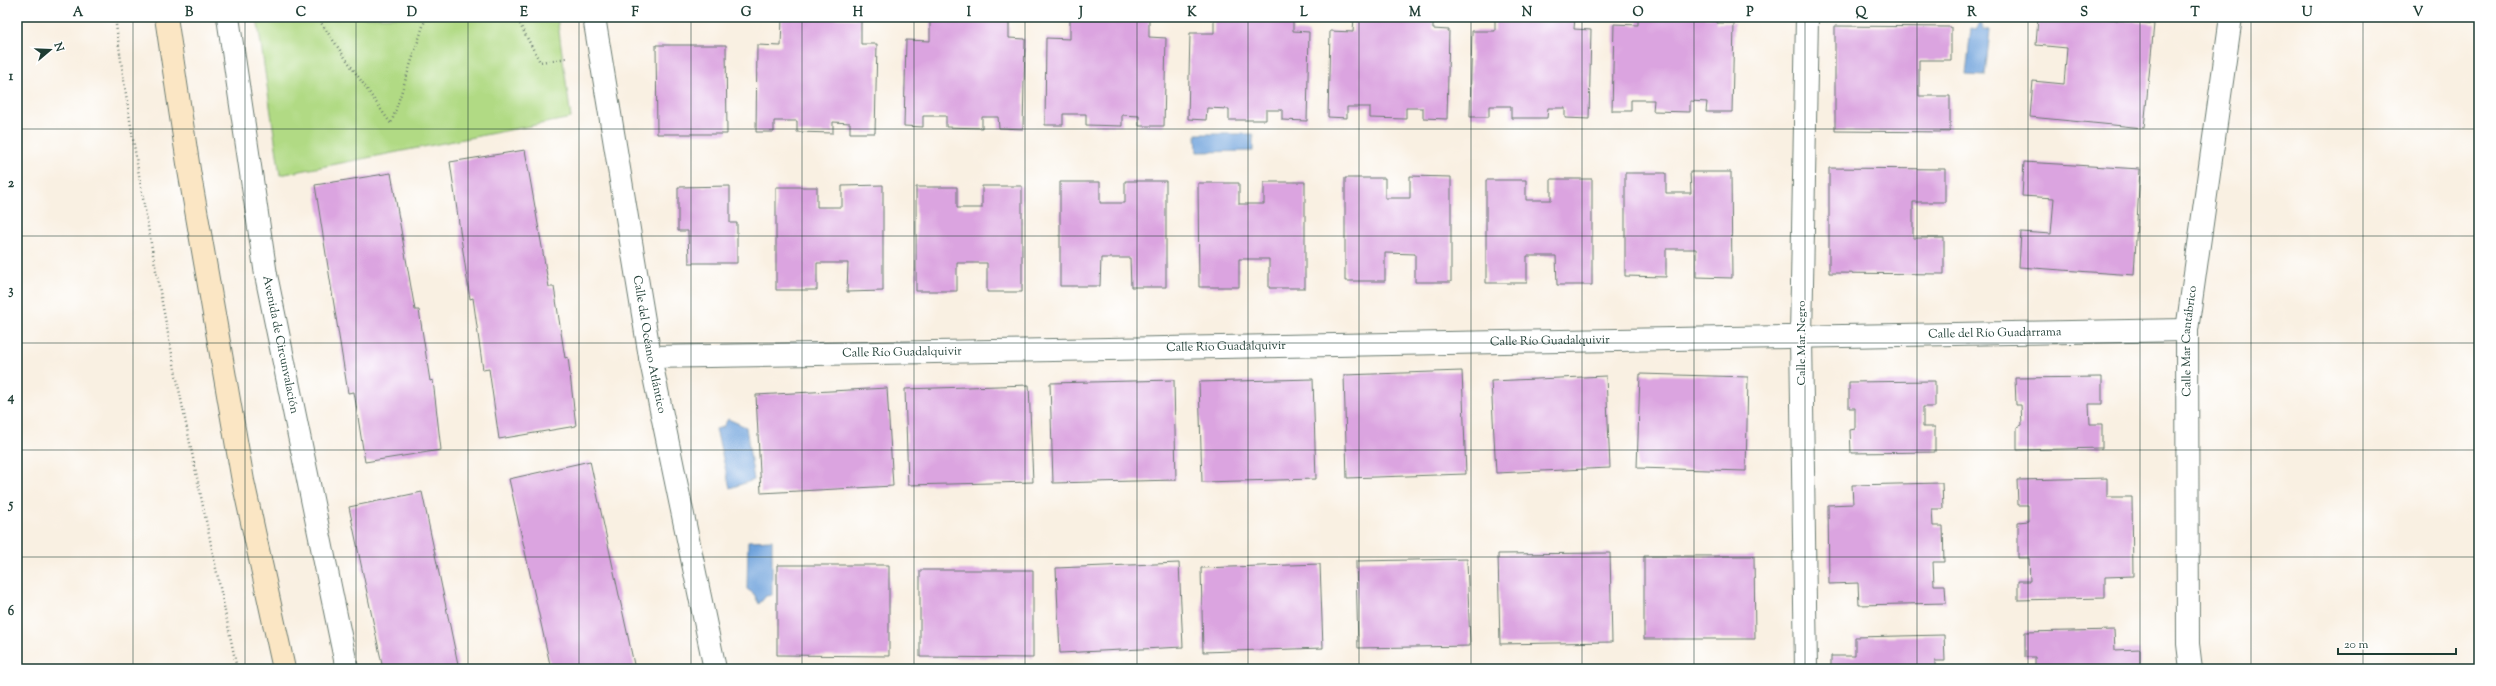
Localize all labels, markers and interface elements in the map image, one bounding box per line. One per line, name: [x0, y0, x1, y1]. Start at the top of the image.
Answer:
text: A: [73, 4, 84, 22]
text: B: [185, 4, 194, 22]
text: C: [296, 4, 306, 22]
text: D: [407, 4, 417, 22]
text: E: [520, 4, 528, 22]
text: F: [631, 4, 639, 22]
text: G: [741, 4, 752, 22]
text: H: [853, 4, 864, 22]
text: I: [967, 4, 972, 22]
text: J: [1078, 4, 1083, 22]
text: K: [1187, 4, 1197, 22]
text: L: [1300, 4, 1308, 22]
text: M: [1409, 4, 1421, 22]
text: N: [1522, 4, 1533, 22]
text: O: [1632, 4, 1644, 22]
text: P: [1746, 4, 1754, 22]
text: Q: [1856, 4, 1869, 22]
text: R: [1967, 4, 1977, 22]
text: S: [2080, 4, 2088, 22]
text: T: [2190, 4, 2200, 22]
text: U: [2302, 4, 2313, 22]
text: V: [2413, 4, 2424, 22]
north arrow: [30, 30, 70, 70]
text: N: [49, 39, 68, 54]
text: 1: [9, 68, 14, 86]
text: 2: [8, 175, 15, 193]
street label: Avenida de Circunvalación: [257, 274, 303, 415]
street label: Calle del Océano Atlántico: [628, 274, 671, 415]
text: 3: [8, 282, 14, 300]
street label: Calle Mar Cantábrico: [2178, 284, 2202, 397]
street label: Calle Mar Negro: [1793, 300, 1811, 386]
street label: Calle del Río Guadarrama: [1928, 323, 2062, 344]
street label: Calle Río Guadalquivir: [1490, 331, 1610, 351]
street label: Calle Río Guadalquivir: [1166, 337, 1286, 357]
street label: Calle Río Guadalquivir: [842, 343, 962, 363]
text: 4: [7, 389, 15, 407]
text: 5: [8, 496, 14, 514]
text: 6: [8, 603, 15, 621]
scale bar: [2338, 630, 2456, 656]
text: 20 m: [2344, 636, 2369, 654]

